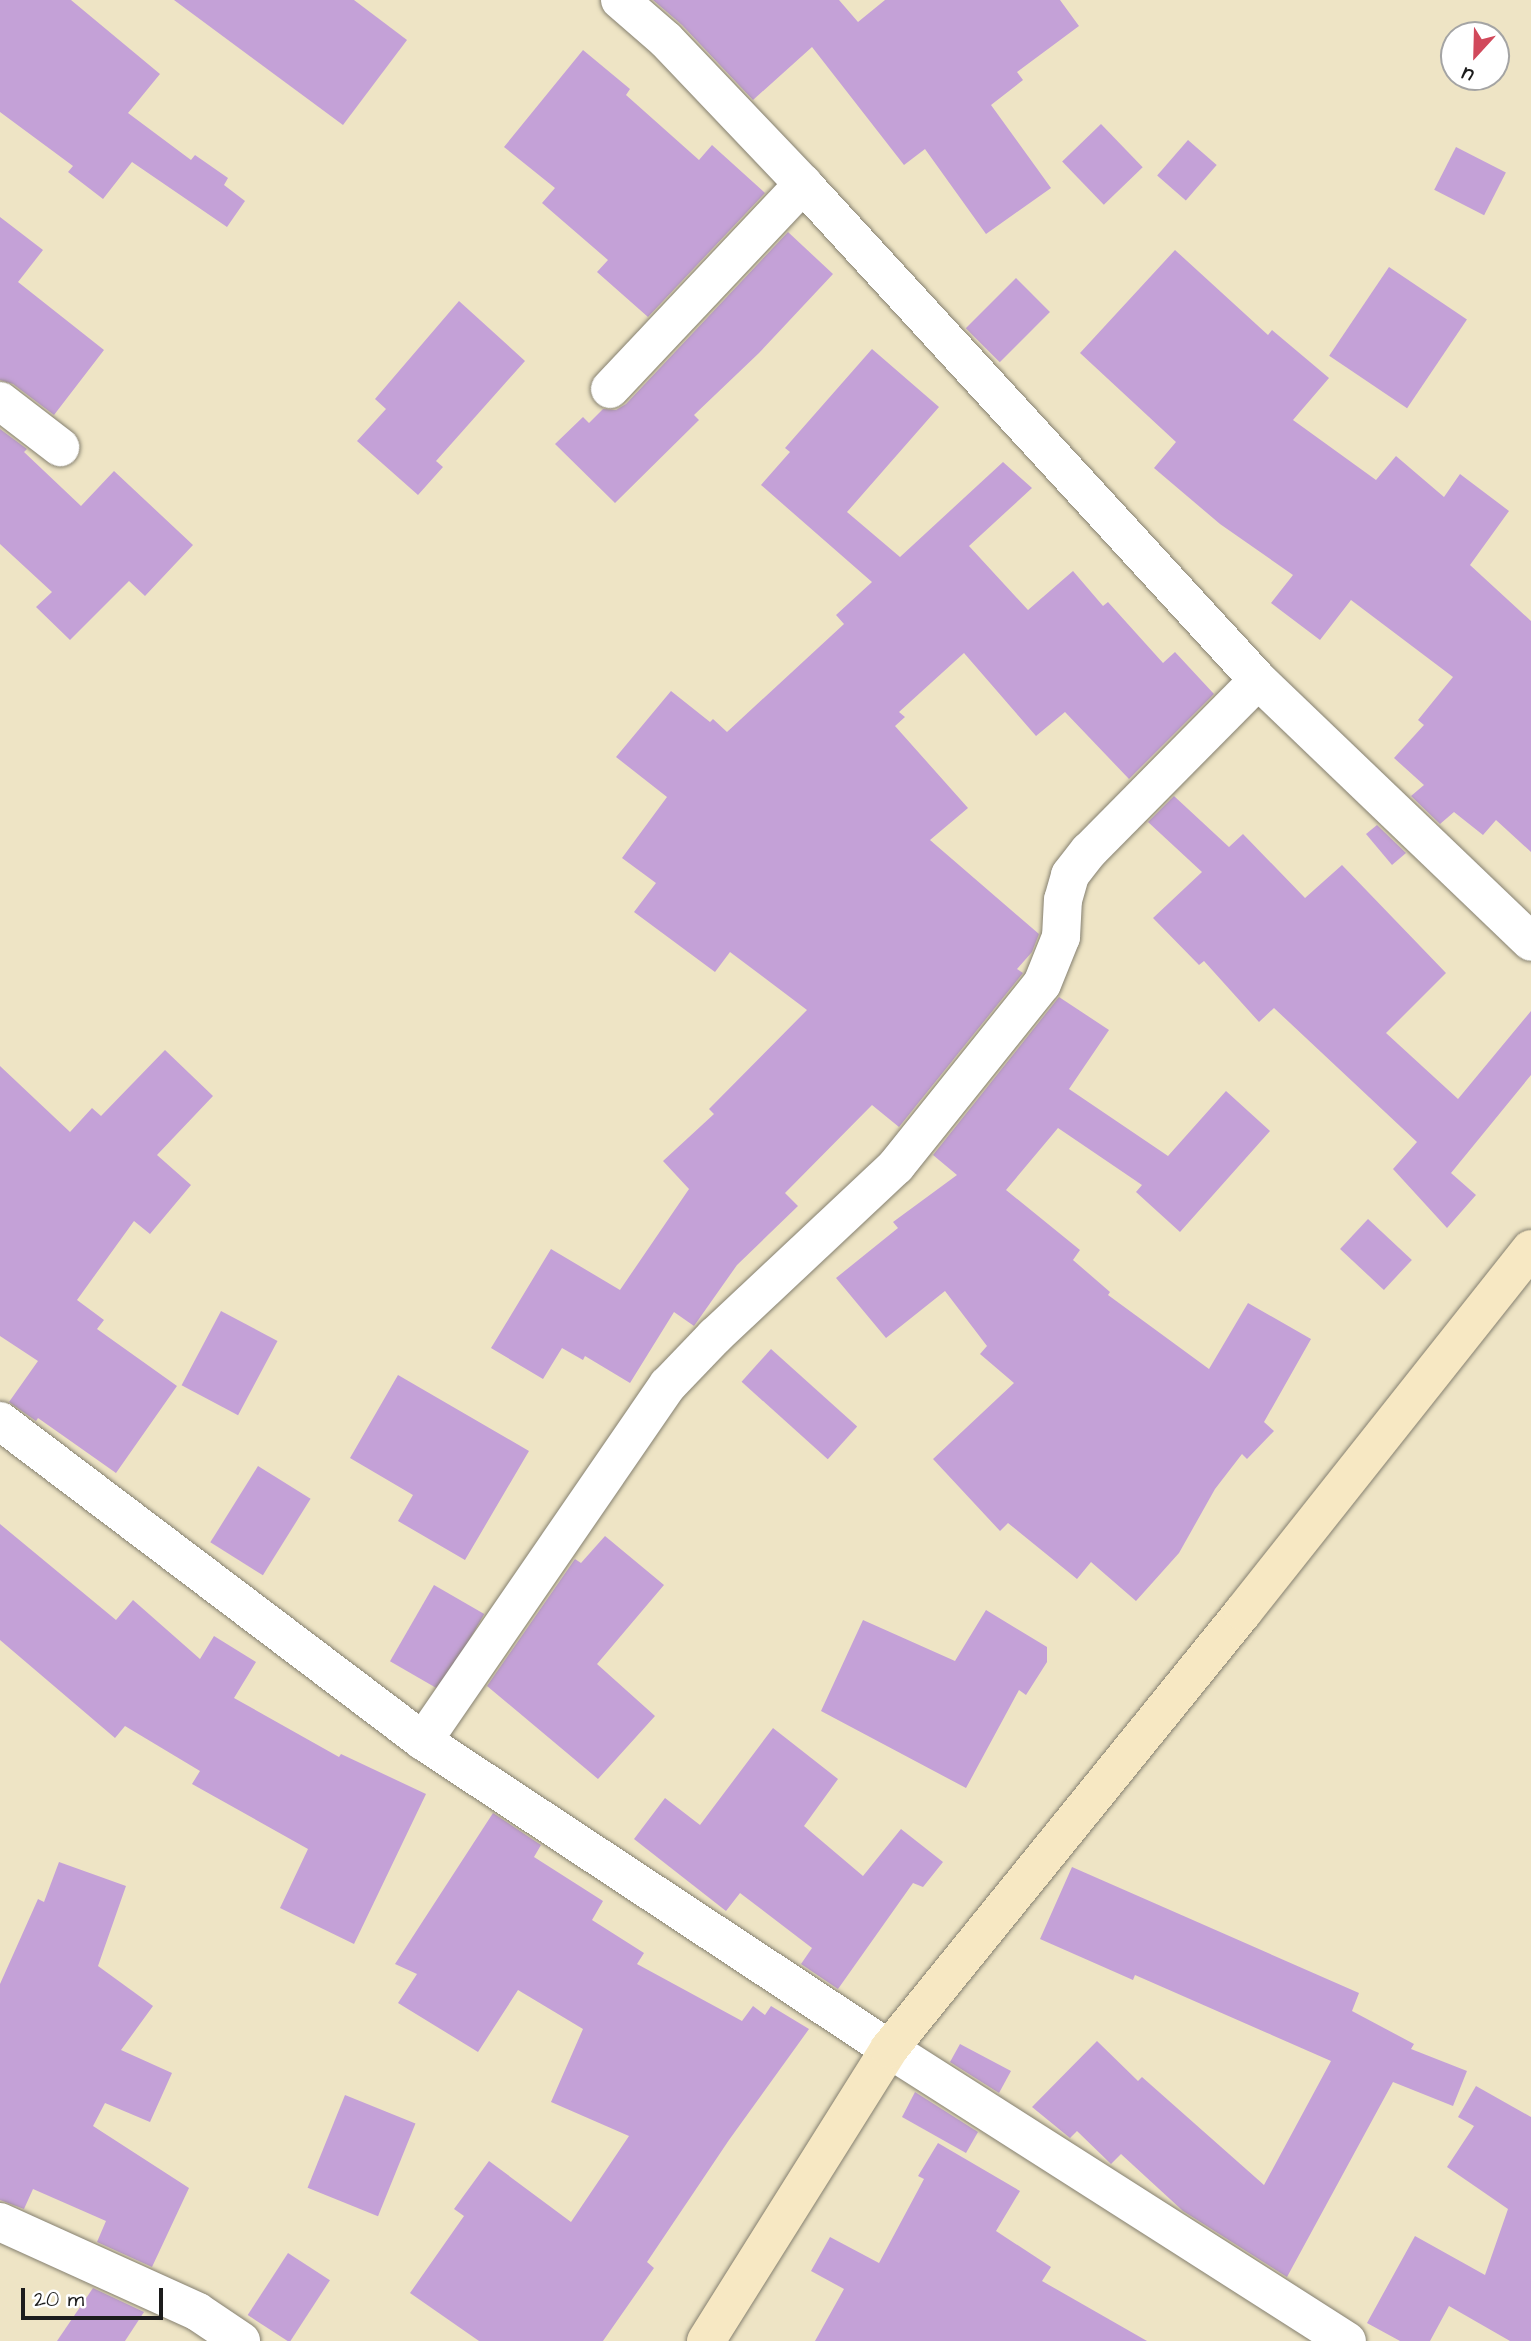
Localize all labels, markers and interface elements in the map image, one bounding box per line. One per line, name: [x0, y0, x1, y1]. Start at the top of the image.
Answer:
north arrow: [1440, 21, 1510, 91]
text: U: [1458, 60, 1478, 89]
scale bar: [24, 2274, 166, 2318]
text: 20 m: [34, 2285, 84, 2314]

